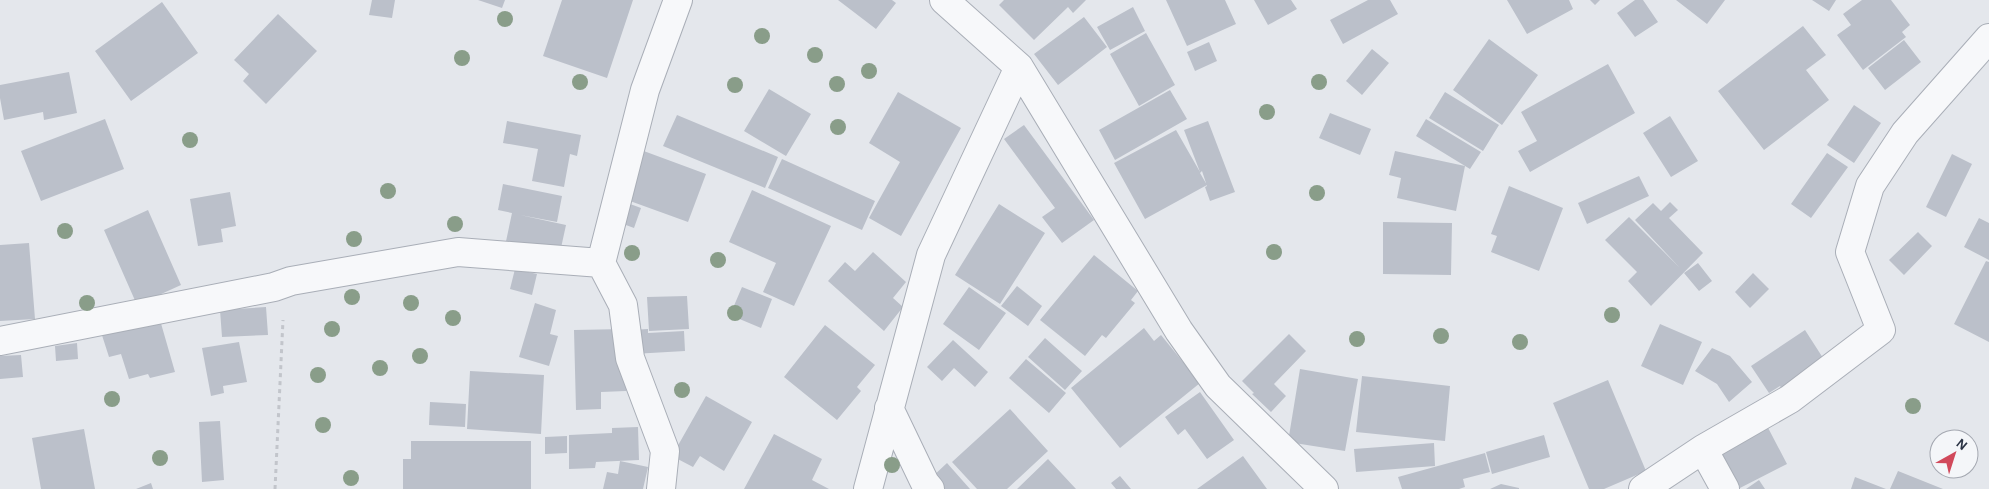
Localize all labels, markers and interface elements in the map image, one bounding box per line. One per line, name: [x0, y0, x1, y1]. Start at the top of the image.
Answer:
north arrow: [1929, 429, 1979, 479]
text: N: [1953, 436, 1970, 453]

